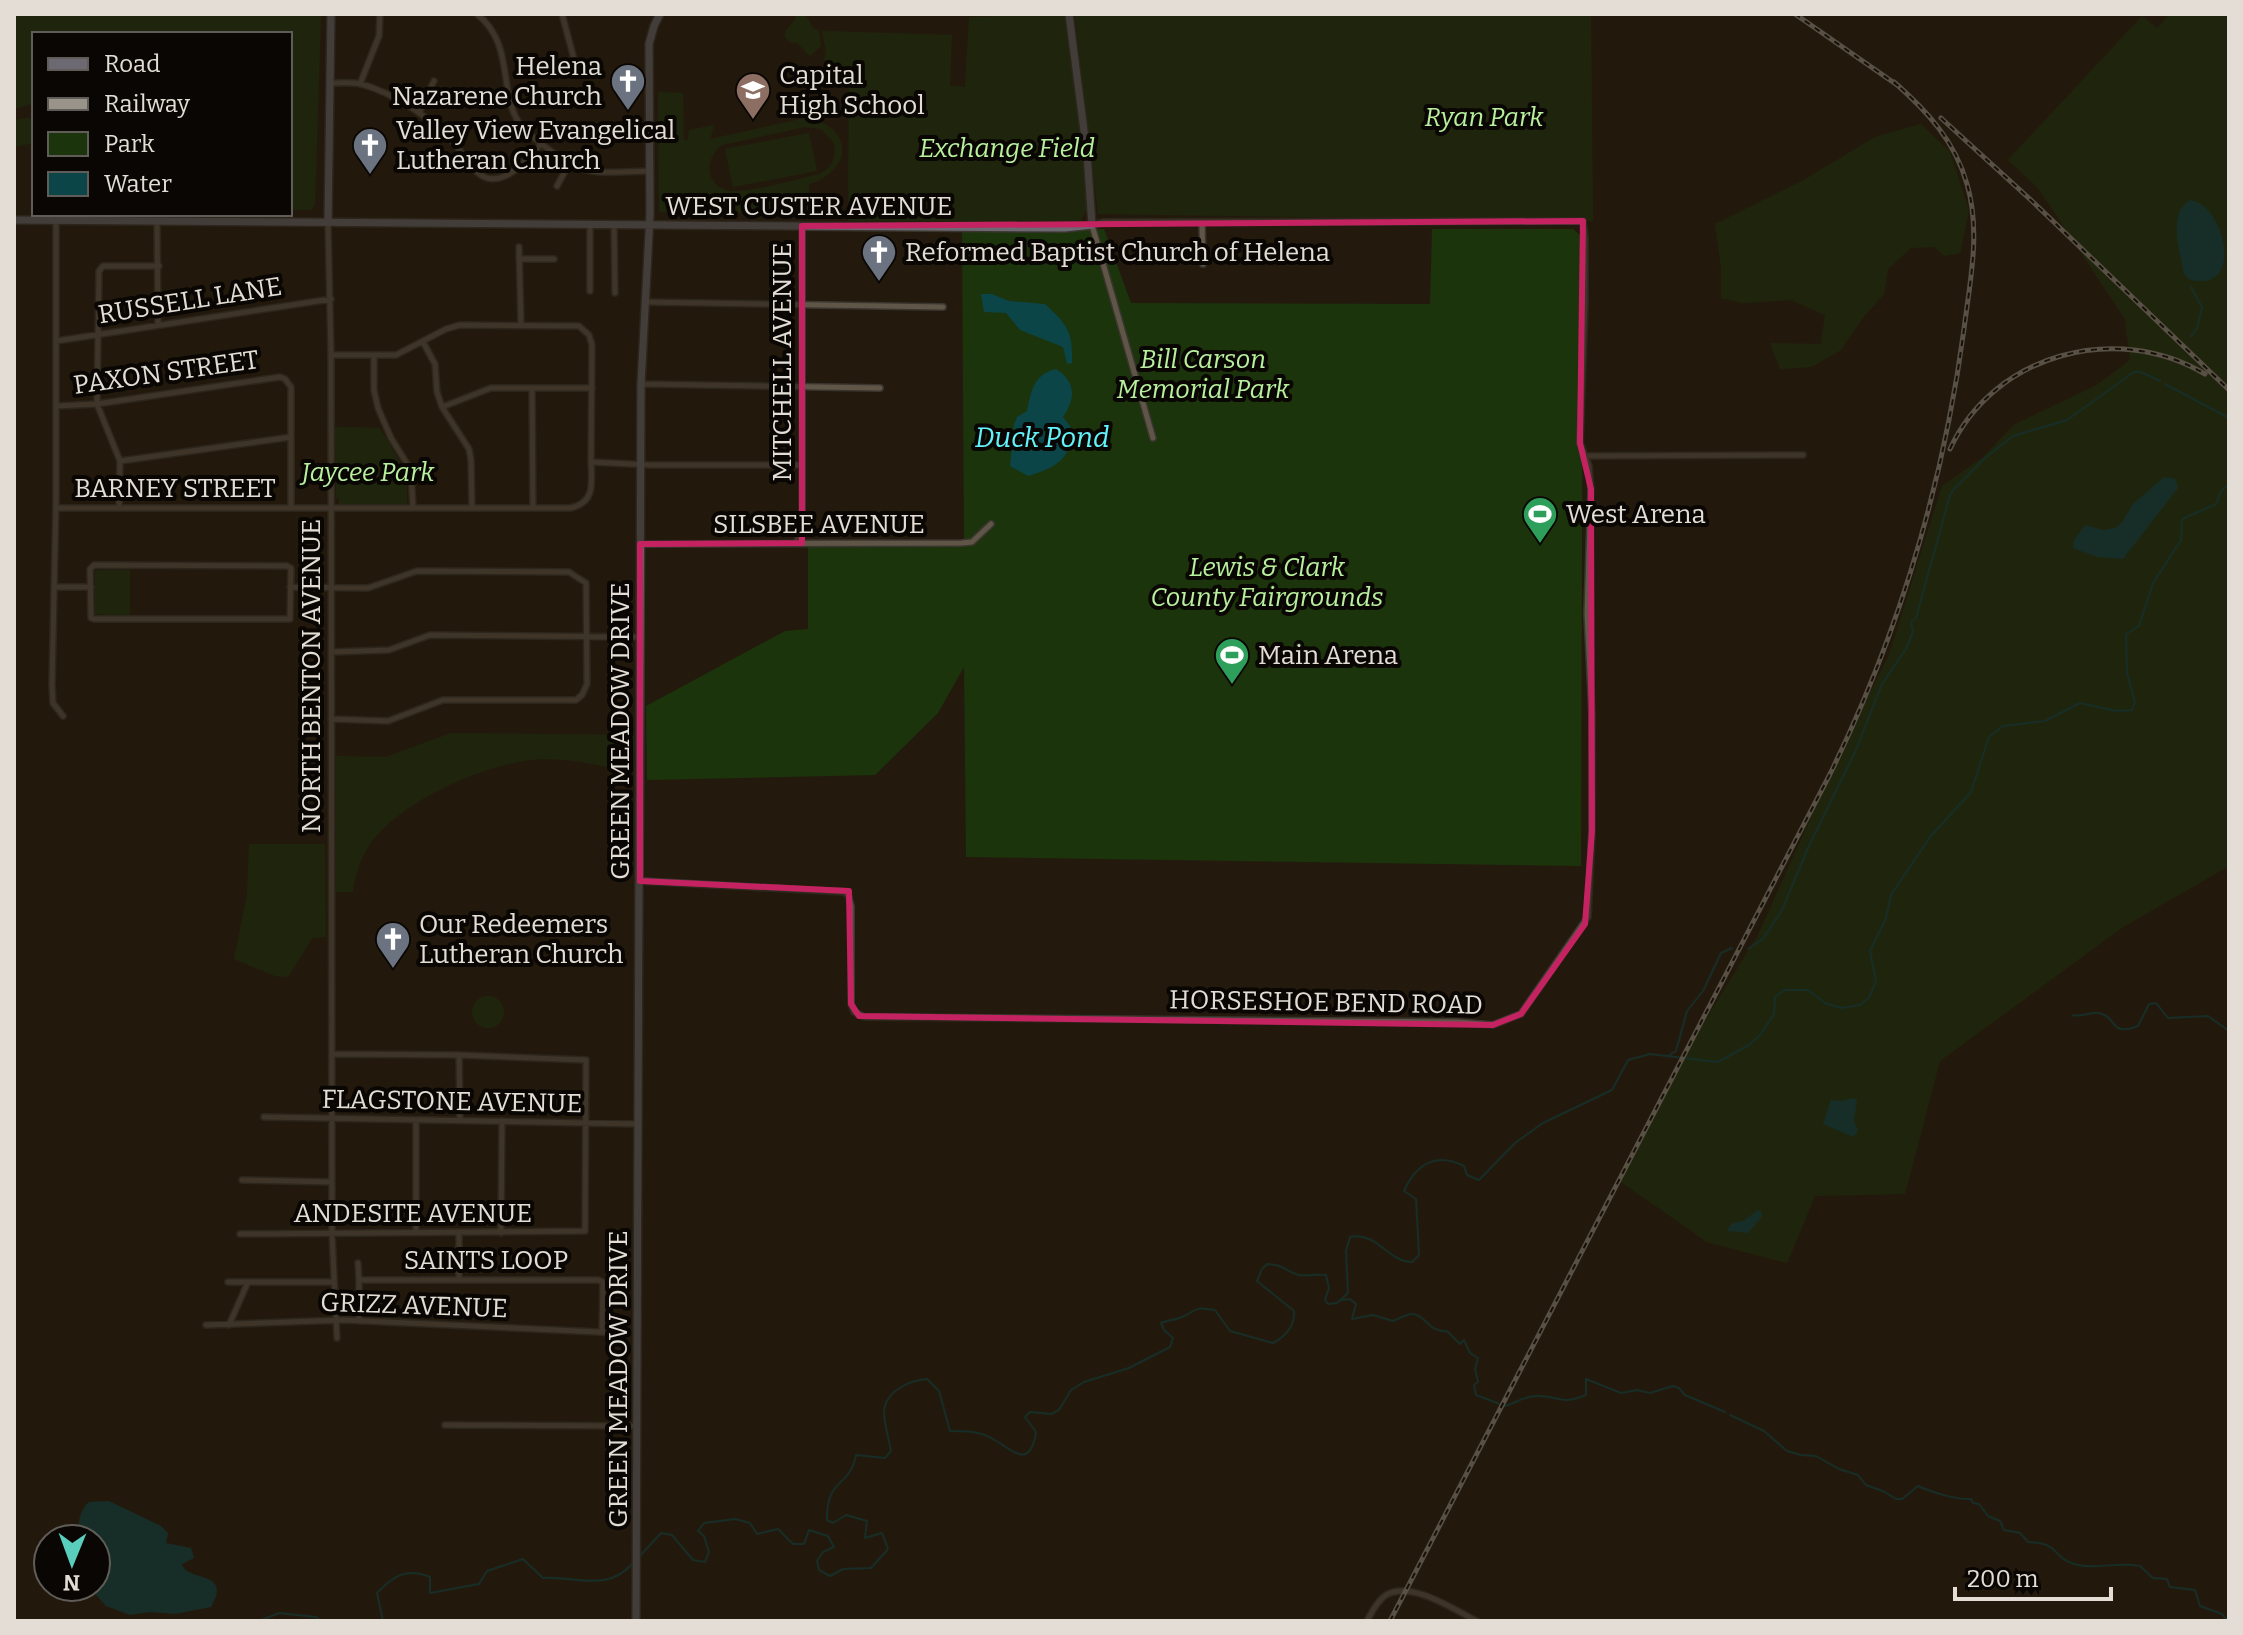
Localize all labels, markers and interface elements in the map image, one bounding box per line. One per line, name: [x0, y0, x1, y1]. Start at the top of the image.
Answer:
legend: [32, 32, 292, 216]
text: Road: [104, 50, 160, 78]
place label: Helena Nazarene Church: [392, 51, 602, 112]
place label: Capital High School: [779, 60, 925, 121]
church icon: Helena Nazarene Church: [609, 62, 647, 112]
school or university icon: Capital High School: [734, 71, 772, 121]
text: Railway: [104, 90, 190, 118]
park label: Ryan Park: [1425, 102, 1544, 133]
place label: Valley View Evangelical Lutheran Church: [396, 115, 675, 176]
church icon: Valley View Evangelical Lutheran Church: [351, 126, 389, 176]
text: Park: [104, 130, 155, 158]
park label: Exchange Field: [919, 133, 1095, 164]
text: Water: [104, 170, 172, 198]
street label: WEST CUSTER AVENUE: [666, 191, 952, 222]
church icon: Reformed Baptist Church of Helena: [860, 233, 898, 283]
place label: Reformed Baptist Church of Helena: [905, 237, 1330, 268]
street label: MITCHELL AVENUE: [767, 242, 798, 482]
street label: RUSSELL LANE: [96, 271, 284, 330]
street label: PAXON STREET: [71, 344, 261, 401]
park label: Bill Carson Memorial Park: [1117, 344, 1290, 405]
water label: Duck Pond: [975, 421, 1109, 454]
park label: Jaycee Park: [300, 457, 435, 488]
street label: BARNEY STREET: [74, 473, 276, 504]
sports icon: West Arena: [1521, 495, 1559, 545]
place label: West Arena: [1566, 499, 1706, 530]
street label: SILSBEE AVENUE: [713, 509, 925, 540]
street label: NORTH BENTON AVENUE: [296, 519, 327, 833]
park label: Lewis & Clark County Fairgrounds: [1151, 552, 1383, 613]
street label: GREEN MEADOW DRIVE: [605, 582, 636, 880]
sports icon: Main Arena: [1213, 636, 1251, 686]
place label: Main Arena: [1258, 640, 1398, 671]
place label: Our Redeemers Lutheran Church: [419, 909, 623, 970]
church icon: Our Redeemers Lutheran Church: [374, 920, 412, 970]
street label: HORSESHOE BEND ROAD: [1169, 984, 1483, 1021]
street label: FLAGSTONE AVENUE: [321, 1084, 583, 1119]
street label: ANDESITE AVENUE: [294, 1198, 532, 1229]
street label: GREEN MEADOW DRIVE: [603, 1230, 634, 1528]
street label: SAINTS LOOP: [404, 1245, 568, 1276]
street label: GRIZZ AVENUE: [320, 1287, 508, 1324]
north arrow: [32, 1523, 112, 1603]
scale bar: [1955, 1551, 2111, 1601]
text: 200 m: [1967, 1565, 2039, 1593]
text: N: [63, 1569, 80, 1596]

